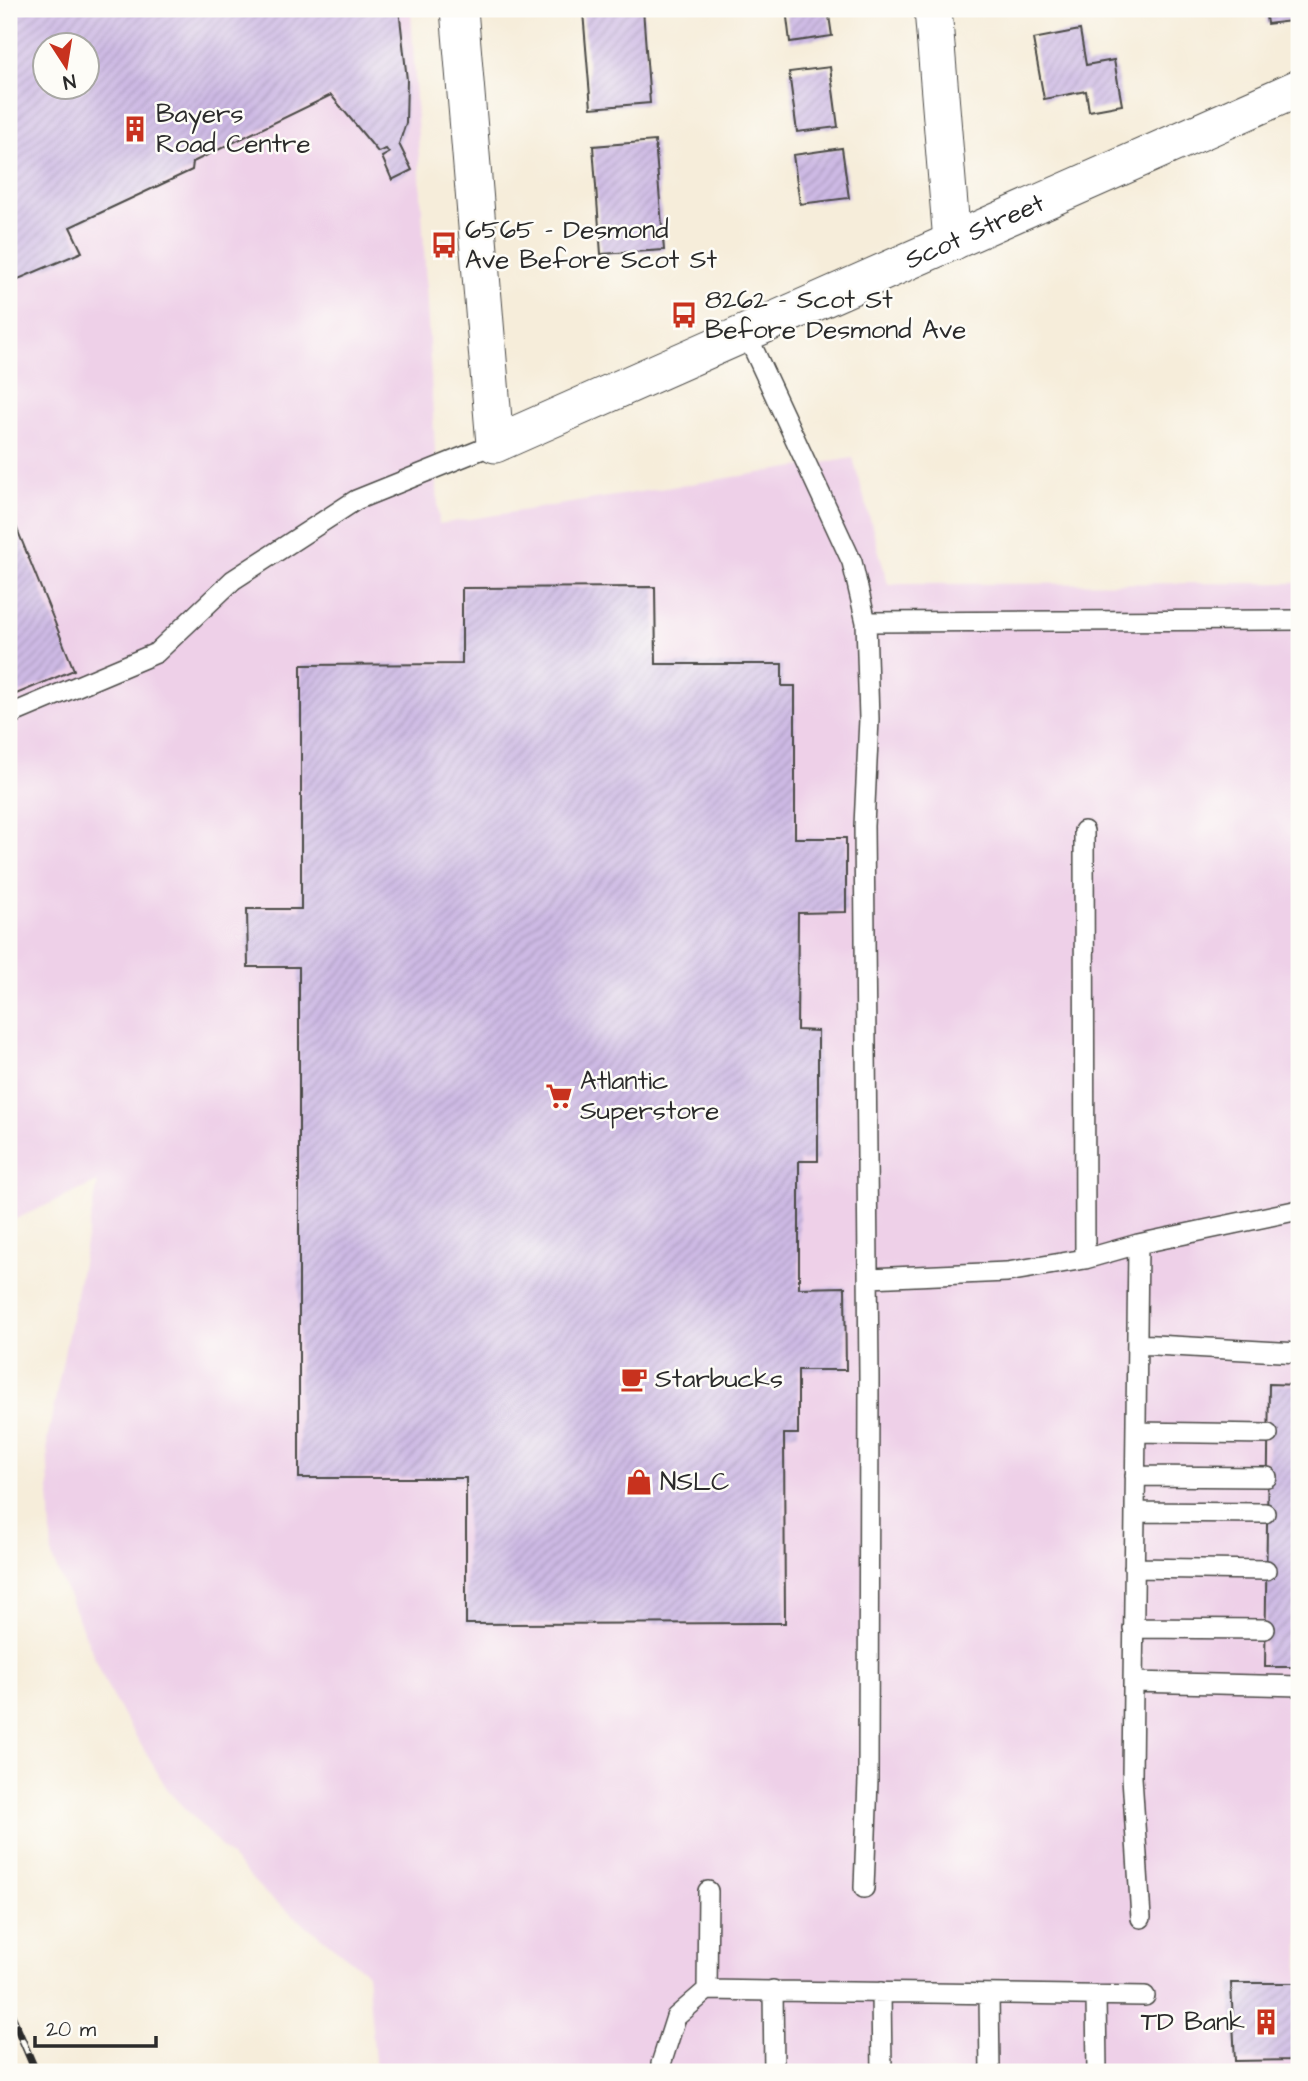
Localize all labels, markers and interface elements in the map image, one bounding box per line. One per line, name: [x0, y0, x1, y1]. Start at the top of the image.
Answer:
north arrow: [32, 32, 102, 102]
text: N: [61, 67, 78, 96]
place label: Bayers Road Centre: [156, 96, 311, 162]
building icon: Bayers Road Centre: [120, 114, 150, 144]
street label: Scot Street: [899, 185, 1050, 278]
place label: 6565 - Desmond Ave Before Scot St: [465, 212, 717, 278]
bus stop icon: 6565 - Desmond Ave Before Scot St: [429, 230, 459, 260]
place label: 8262 - Scot St Before Desmond Ave: [705, 282, 966, 348]
bus stop icon: 8262 - Scot St Before Desmond Ave: [669, 300, 699, 330]
place label: Atlantic Superstore: [580, 1063, 719, 1129]
supermarket icon: Atlantic Superstore: [544, 1081, 574, 1111]
place label: Starbucks: [655, 1361, 783, 1397]
cafe icon: Starbucks: [619, 1364, 649, 1394]
place label: NSLC: [660, 1464, 729, 1500]
shop icon: NSLC: [624, 1467, 654, 1497]
scale bar: [35, 2004, 156, 2048]
place label: TD Bank: [1141, 2004, 1245, 2040]
building icon: TD Bank: [1251, 2007, 1281, 2037]
text: 20 m: [46, 2015, 97, 2044]

